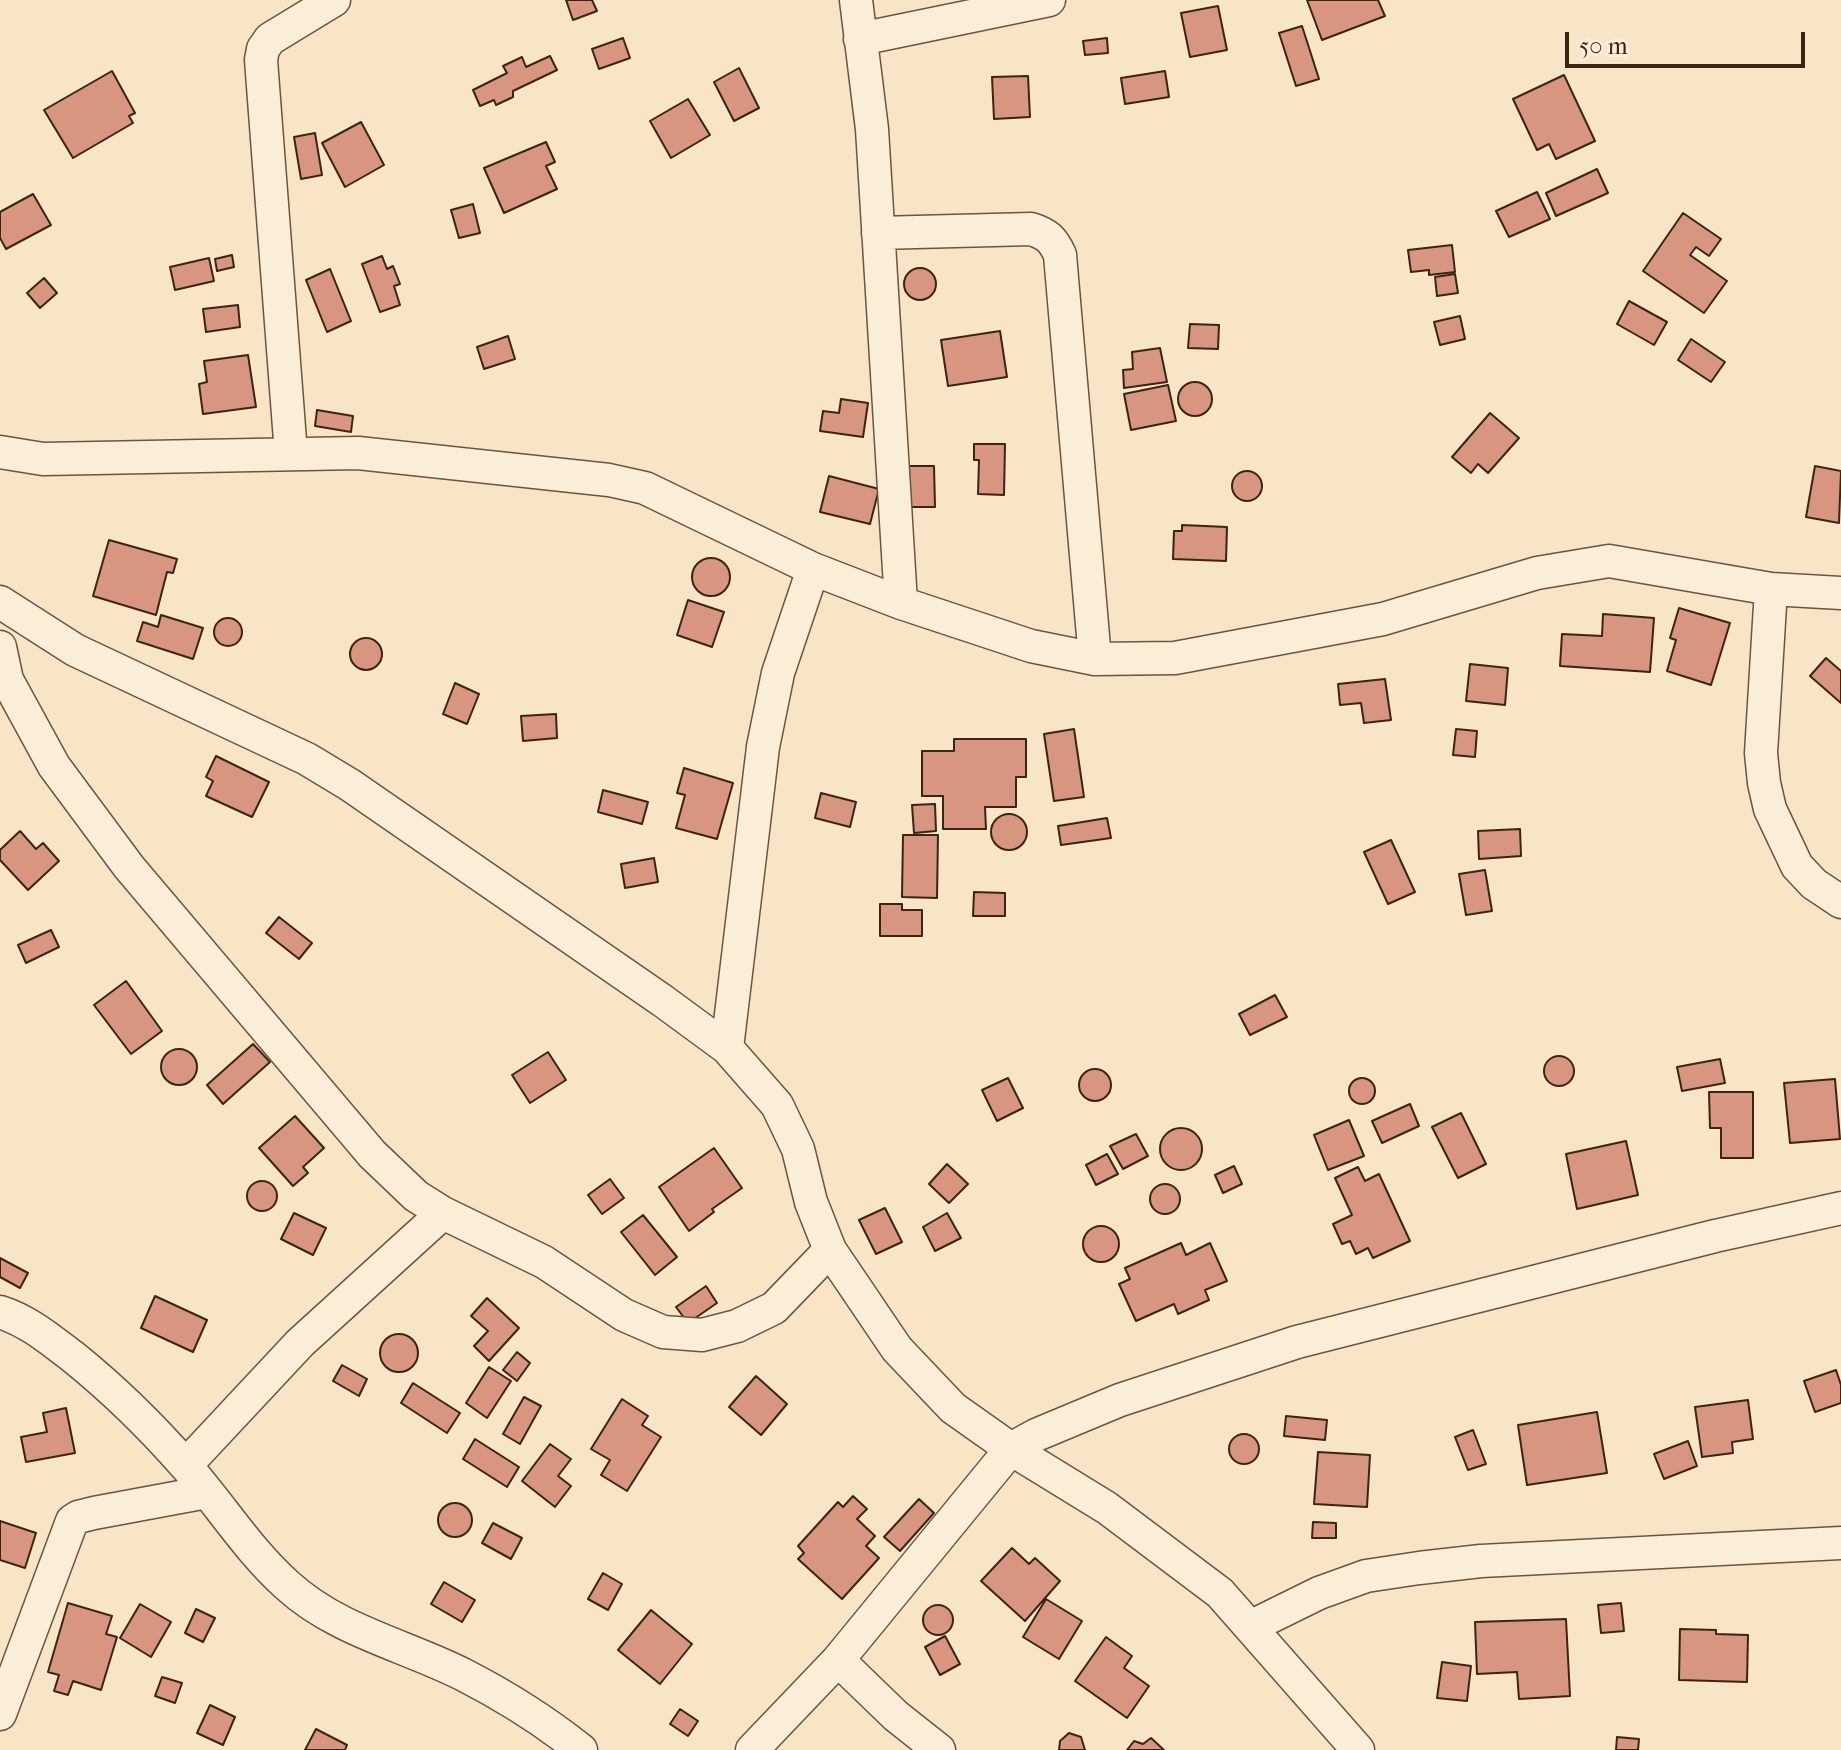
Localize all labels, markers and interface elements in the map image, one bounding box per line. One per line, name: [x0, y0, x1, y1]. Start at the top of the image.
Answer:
scale bar: [1569, 16, 1809, 66]
text: 50 m: [1579, 32, 1628, 60]

